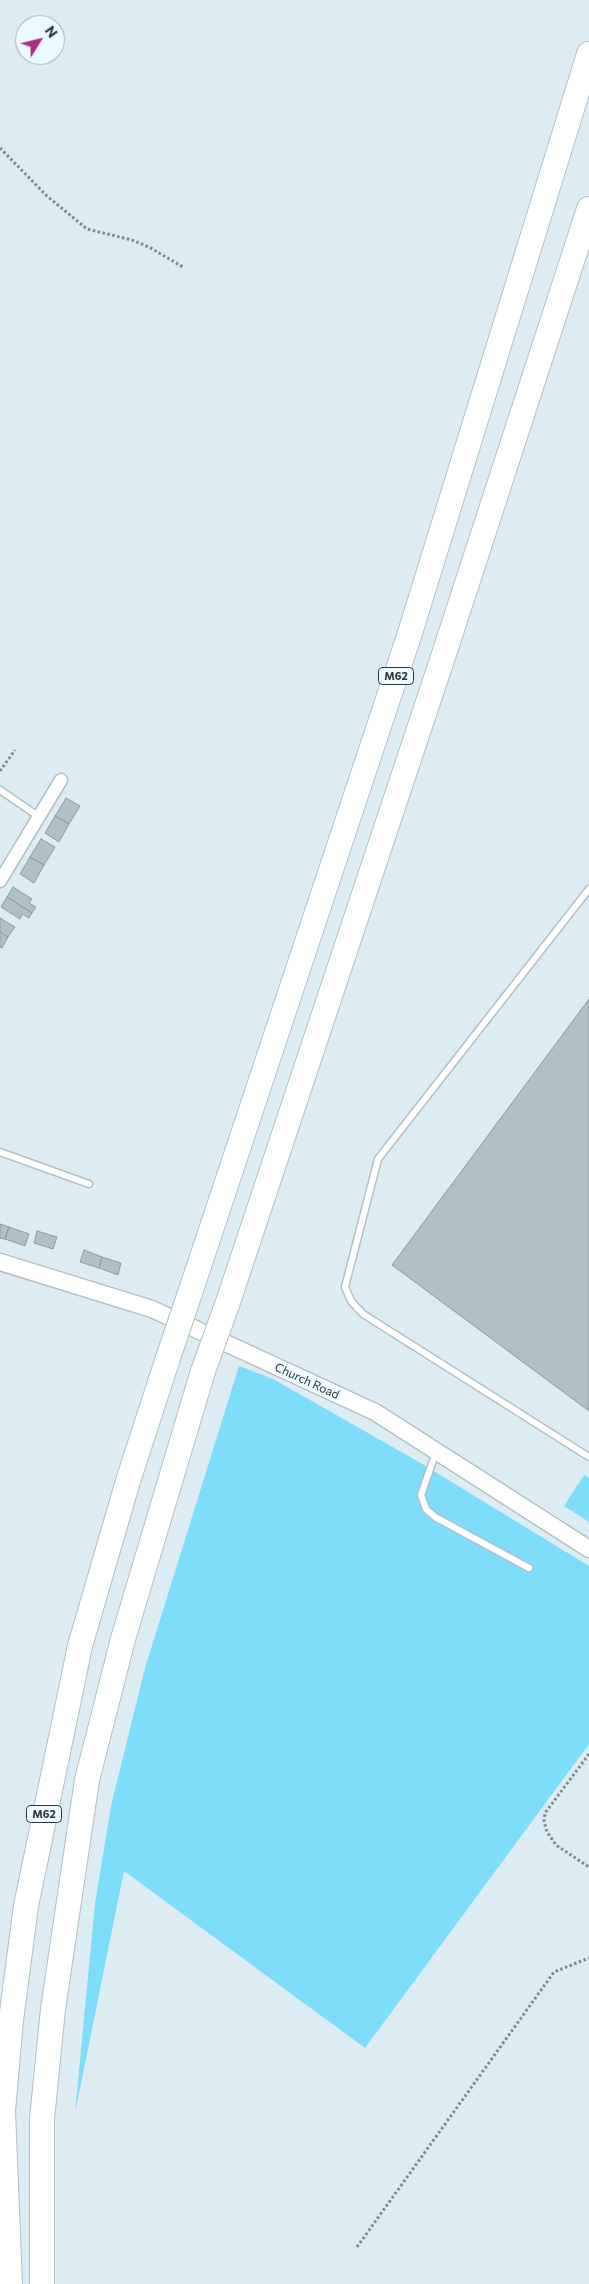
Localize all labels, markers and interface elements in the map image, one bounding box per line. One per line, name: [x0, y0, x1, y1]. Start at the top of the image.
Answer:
north arrow: [15, 15, 65, 65]
text: N: [42, 22, 62, 41]
road number: M62: [378, 668, 414, 684]
street label: Church Road: [272, 1360, 342, 1402]
road number: M62: [27, 1806, 62, 1822]

